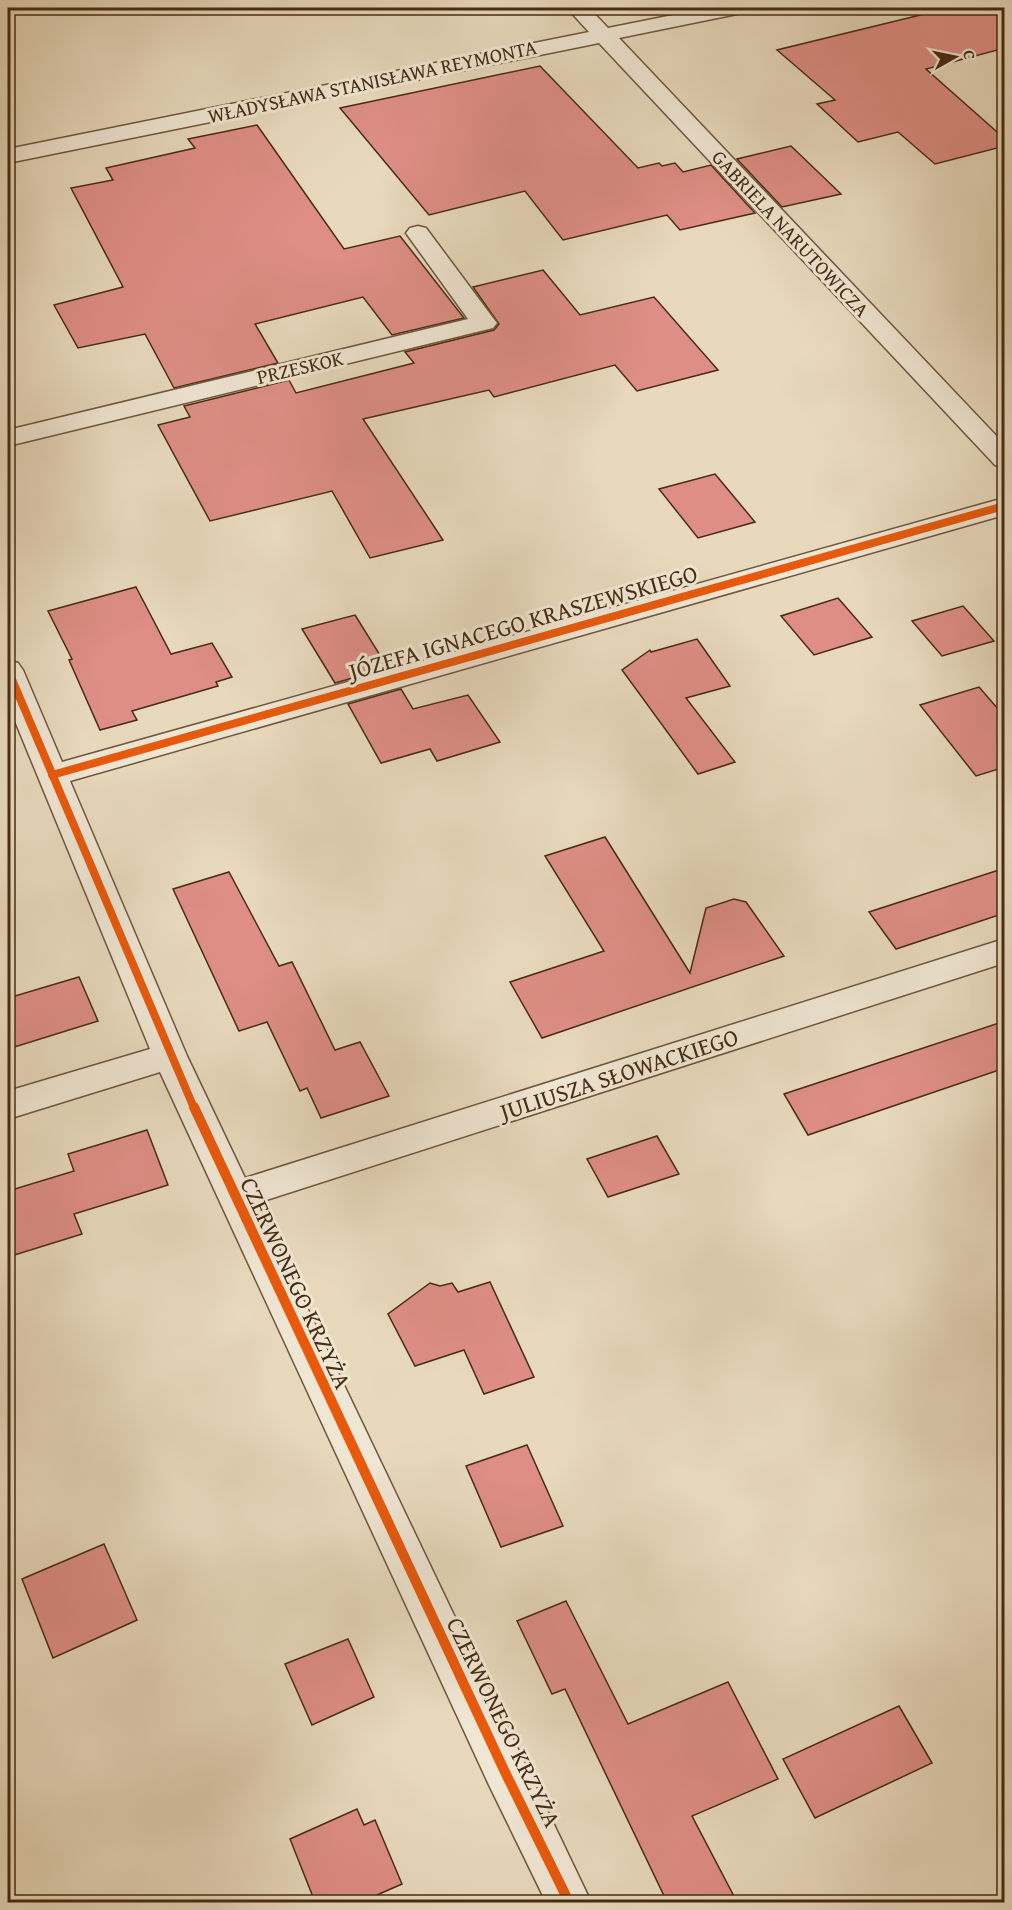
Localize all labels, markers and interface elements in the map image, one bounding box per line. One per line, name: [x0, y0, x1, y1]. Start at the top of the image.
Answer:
north arrow: [925, 27, 985, 87]
street label: WŁADYSŁAWA STANISŁAWA REYMONTA: [205, 32, 539, 130]
text: С: [957, 48, 982, 61]
street label: GABRIELA NARUTOWICZA: [706, 143, 876, 323]
street label: PRZESKOK: [254, 343, 346, 391]
street label: JÓZEFA IGNACEGO KRASZEWSKIEGO: [342, 555, 701, 689]
street label: JULIUSZA SŁOWACKIEGO: [492, 1019, 743, 1130]
street label: CZERWONEGO KRZYŻA: [232, 1171, 361, 1395]
street label: CZERWONEGO KRZYŻA: [438, 1611, 570, 1833]

